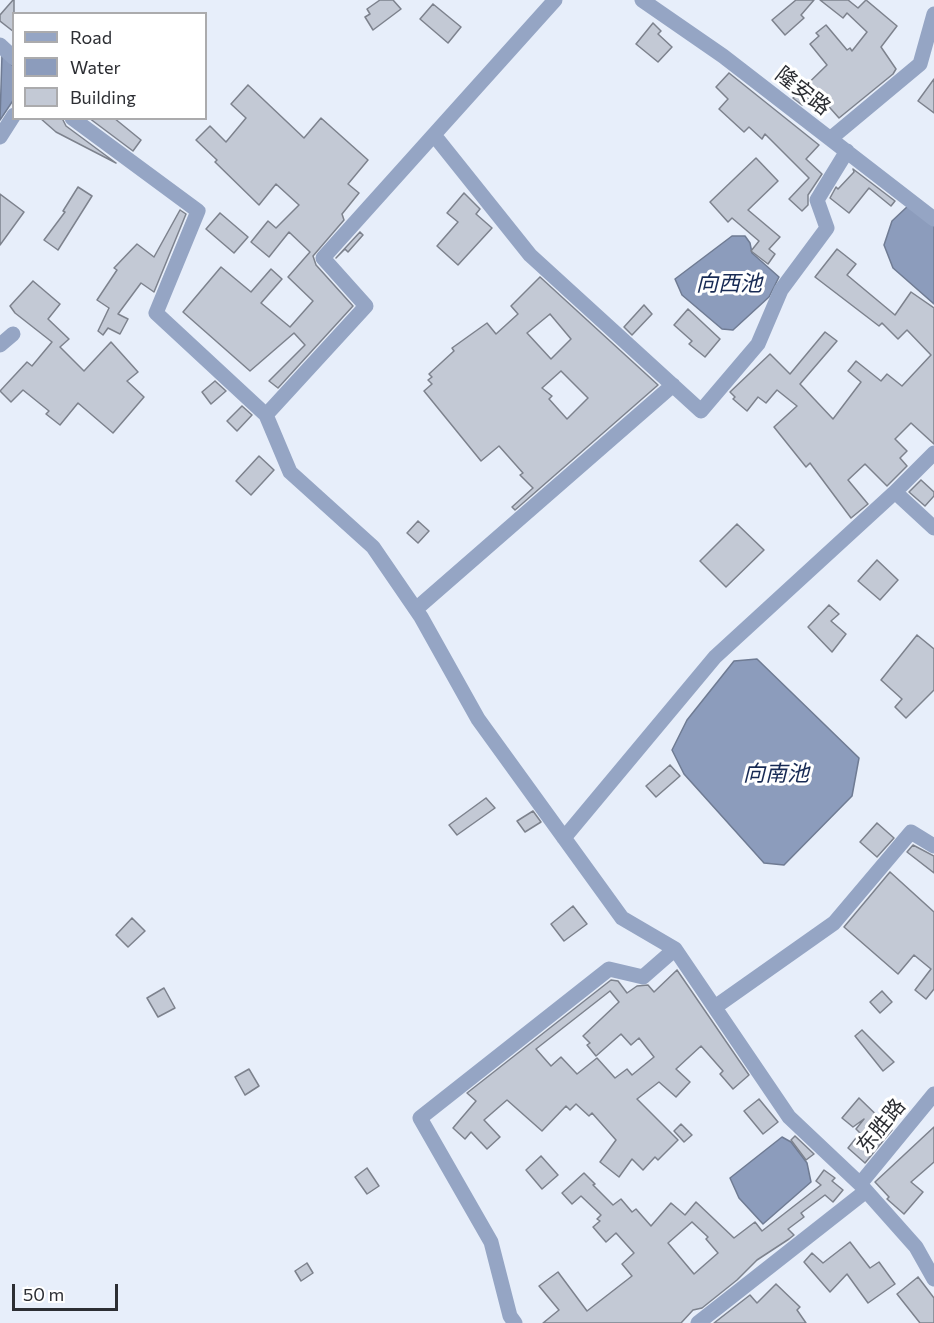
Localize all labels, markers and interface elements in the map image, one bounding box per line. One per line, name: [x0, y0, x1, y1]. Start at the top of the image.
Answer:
legend: [12, 12, 207, 120]
text: Road: [70, 26, 112, 48]
text: Water: [70, 56, 121, 78]
street label: 隆安路: [770, 62, 836, 120]
text: Building: [70, 86, 136, 108]
water label: 向西池: [696, 271, 762, 297]
water label: 向南池: [743, 761, 809, 787]
street label: 东胜路: [851, 1094, 911, 1158]
scale bar: [15, 1272, 122, 1310]
text: 50 m: [23, 1283, 64, 1305]

